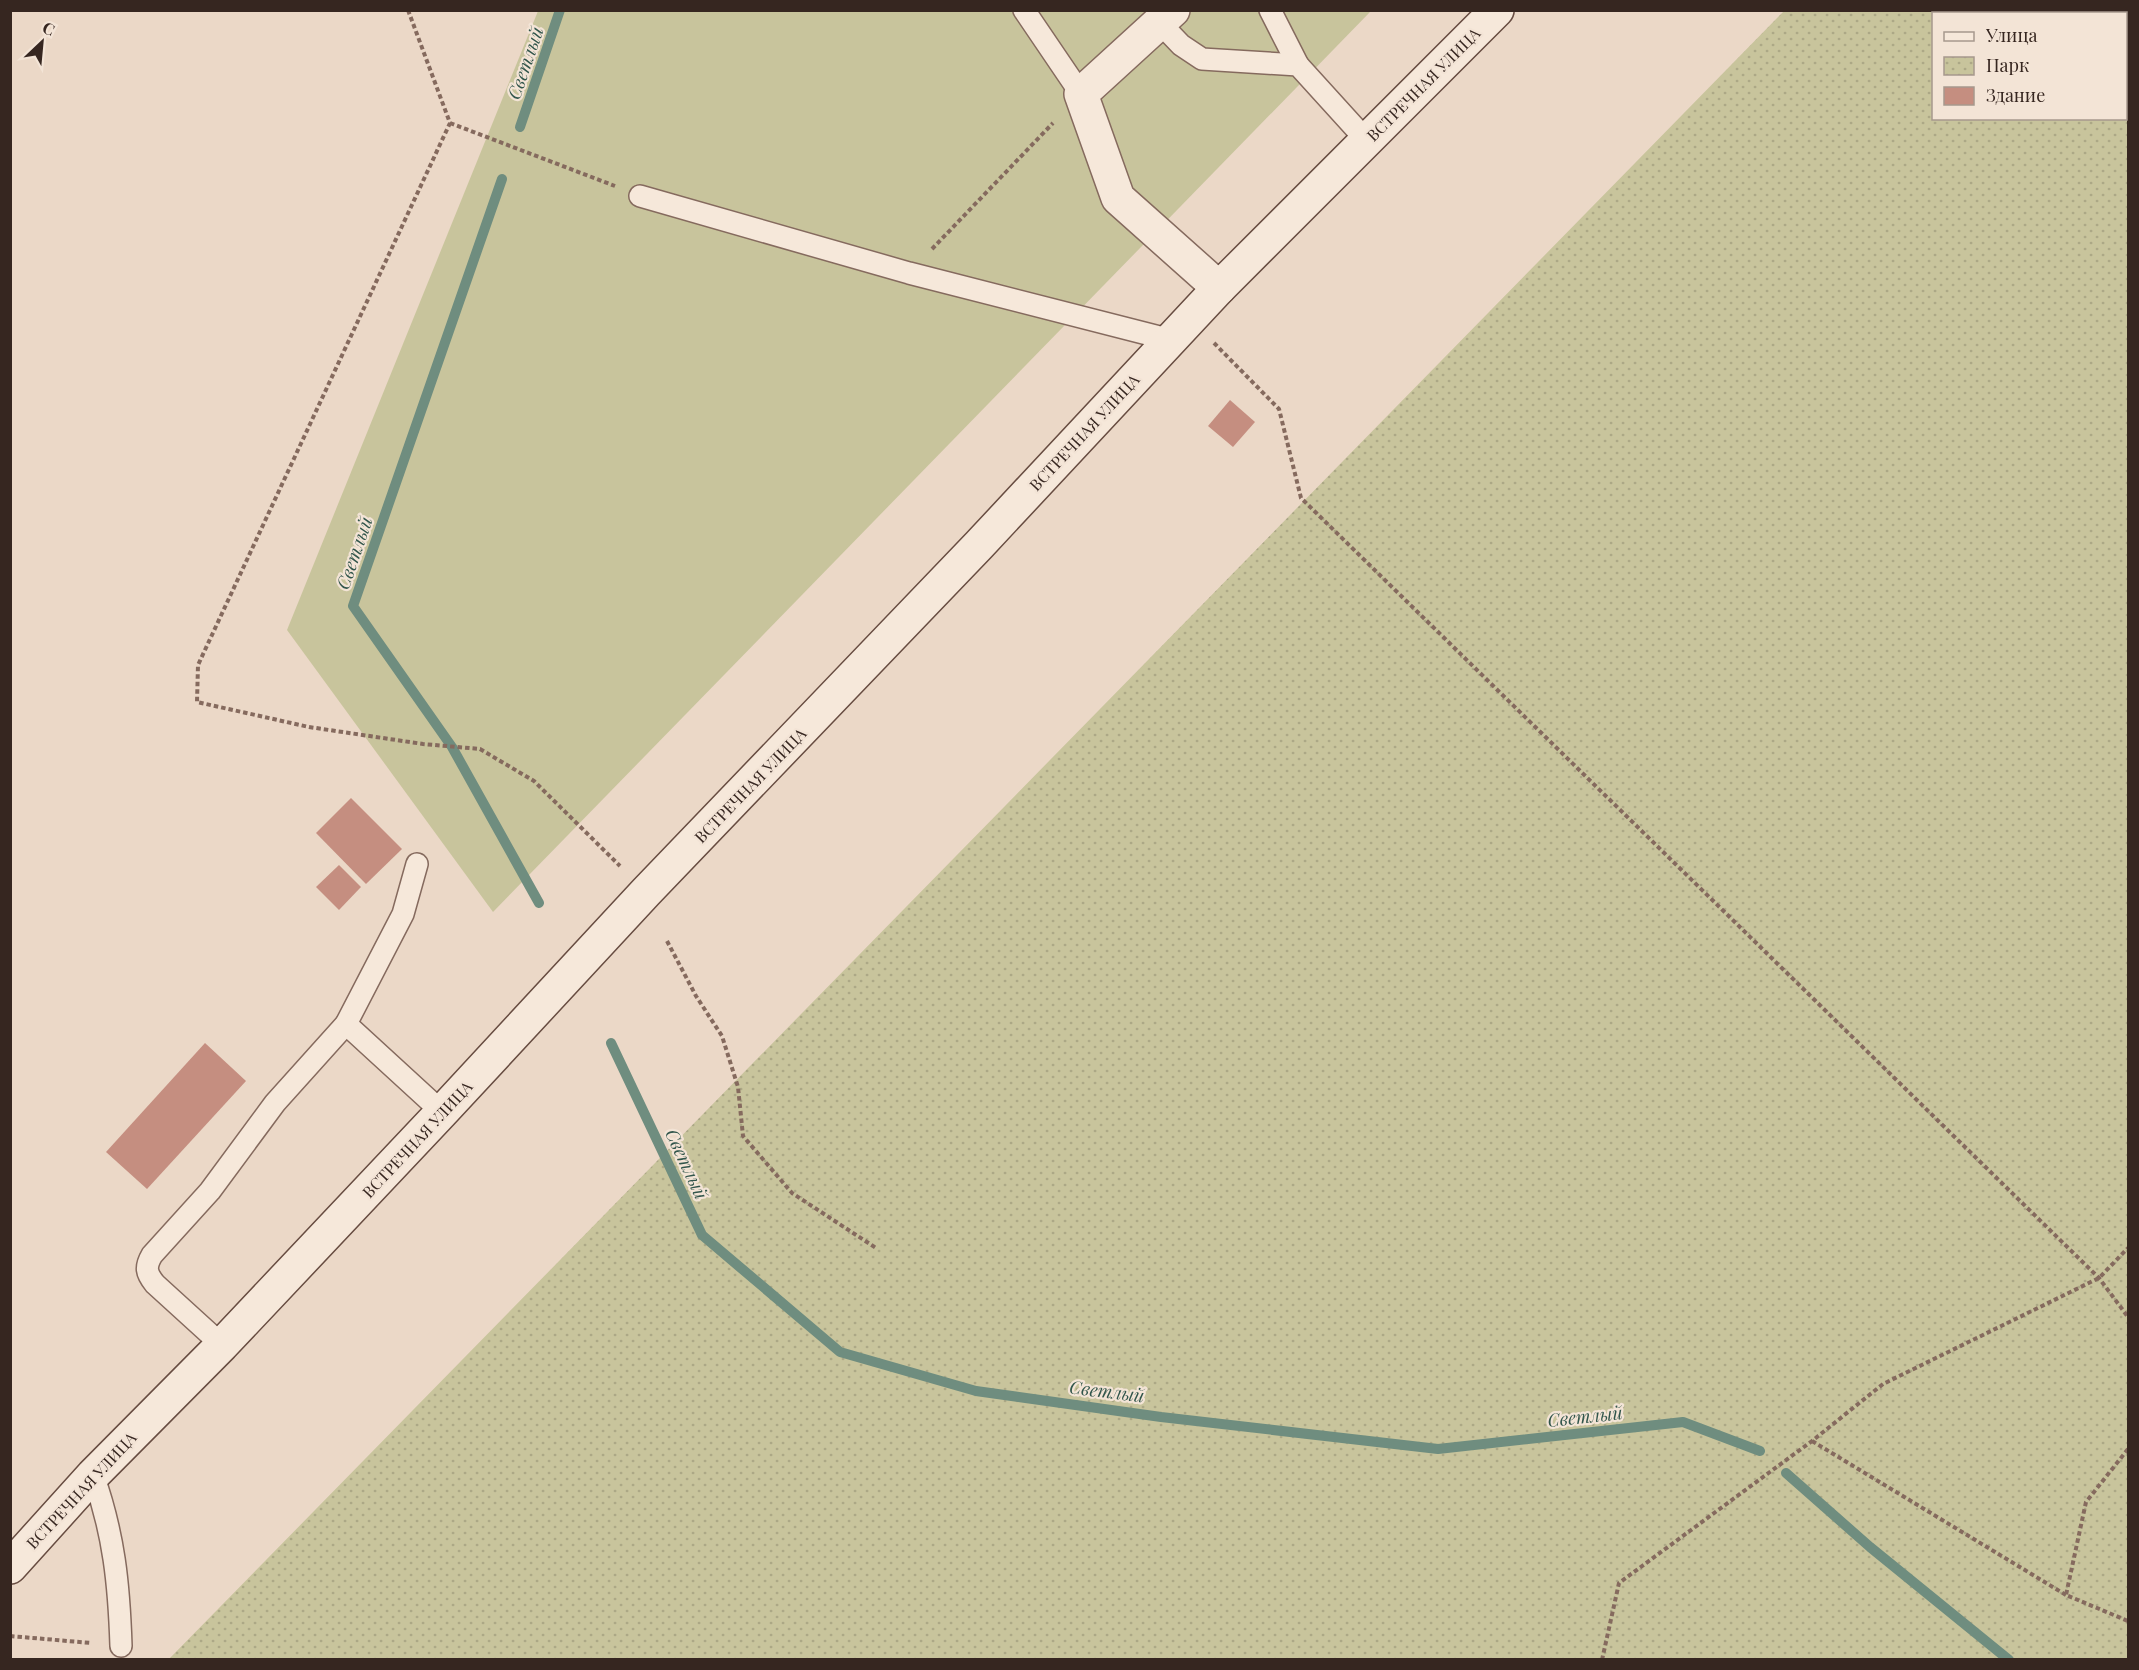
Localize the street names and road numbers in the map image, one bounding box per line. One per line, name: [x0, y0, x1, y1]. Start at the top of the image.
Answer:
street label: ВСТРЕЧНАЯ УЛИЦА: [1362, 22, 1485, 145]
street label: ВСТРЕЧНАЯ УЛИЦА: [1024, 368, 1144, 495]
street label: ВСТРЕЧНАЯ УЛИЦА: [690, 722, 811, 847]
street label: ВСТРЕЧНАЯ УЛИЦА: [357, 1075, 477, 1202]
street label: ВСТРЕЧНАЯ УЛИЦА: [21, 1426, 141, 1553]

